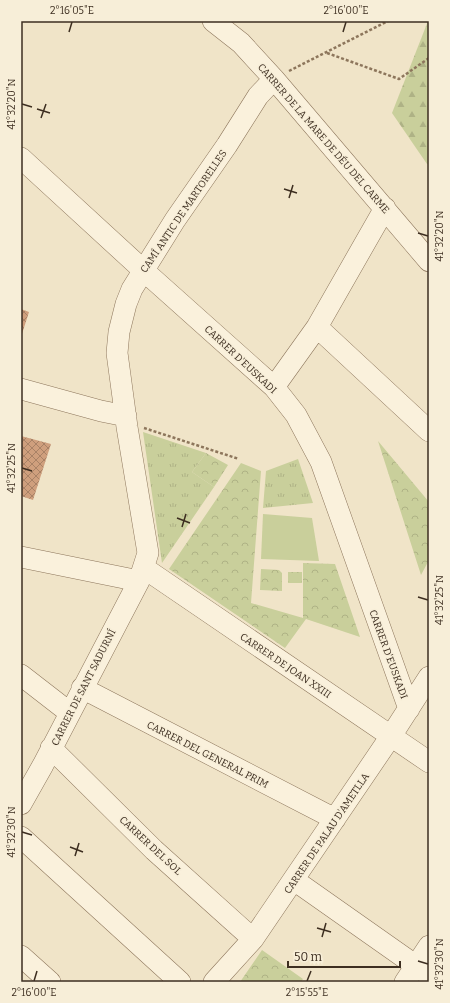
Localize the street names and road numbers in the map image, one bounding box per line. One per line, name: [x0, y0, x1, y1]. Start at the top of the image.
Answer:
street label: CARRER DE LA MARE DE DÉU DEL CARME: [255, 60, 393, 216]
street label: CAMÍ ANTIC DE MARTORELLES: [136, 147, 230, 275]
street label: CARRER D'EUSKADI: [202, 323, 279, 397]
street label: CARRER D'EUSKADI: [366, 608, 410, 701]
street label: CARRER DE SANT SADURNÍ: [47, 626, 119, 748]
street label: CARRER DE JOAN XXIII: [238, 631, 334, 701]
street label: CARRER DEL GENERAL PRIM: [145, 719, 270, 791]
street label: CARRER DE PALAU D'AMETLLA: [282, 770, 372, 896]
street label: CARRER DEL SOL: [117, 814, 184, 878]

